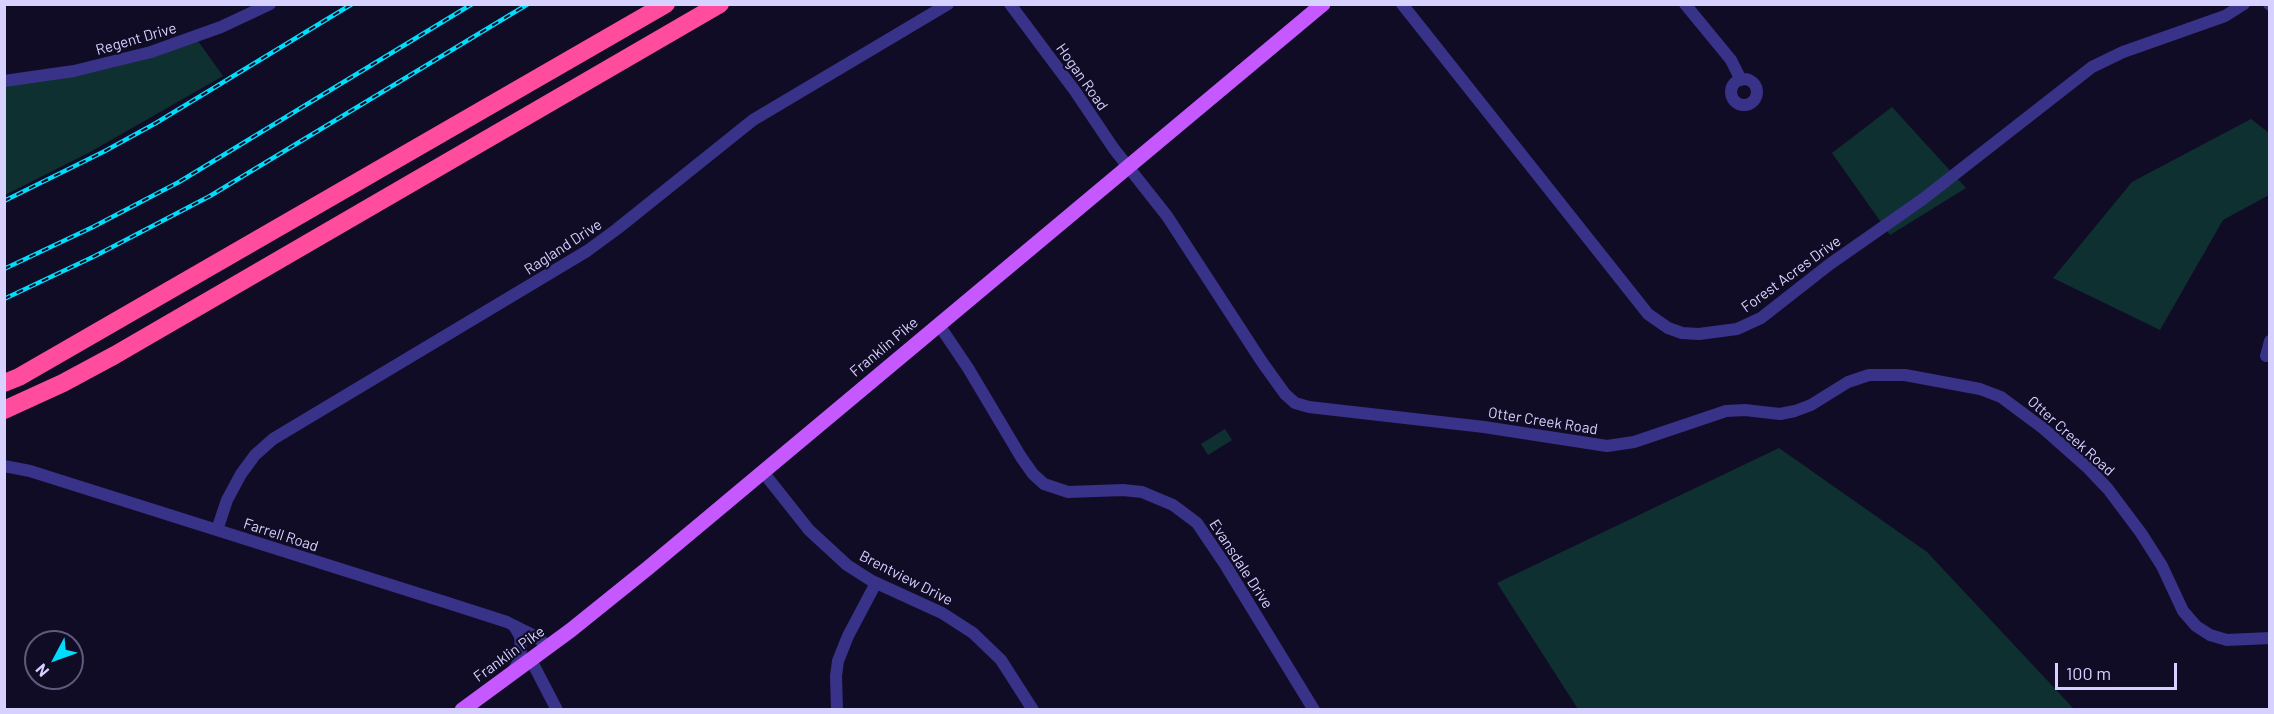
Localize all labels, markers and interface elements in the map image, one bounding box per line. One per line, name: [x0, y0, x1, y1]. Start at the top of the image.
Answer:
street label: Regent Drive: [94, 19, 178, 59]
street label: Hogan Road: [1052, 40, 1112, 114]
street label: Ragland Drive: [521, 215, 605, 279]
street label: Forest Acres Drive: [1738, 232, 1844, 316]
street label: Franklin Pike: [846, 313, 922, 381]
street label: Otter Creek Road: [2024, 392, 2118, 480]
street label: Otter Creek Road: [1487, 403, 1599, 439]
street label: Farrell Road: [241, 514, 321, 556]
street label: Evansdale Drive: [1205, 516, 1277, 612]
street label: Brentview Drive: [856, 547, 956, 609]
street label: Franklin Pike: [470, 622, 548, 686]
north arrow: [24, 630, 84, 690]
scale bar: [2058, 651, 2180, 689]
text: N: [31, 661, 52, 681]
text: 100 m: [2066, 662, 2111, 684]

